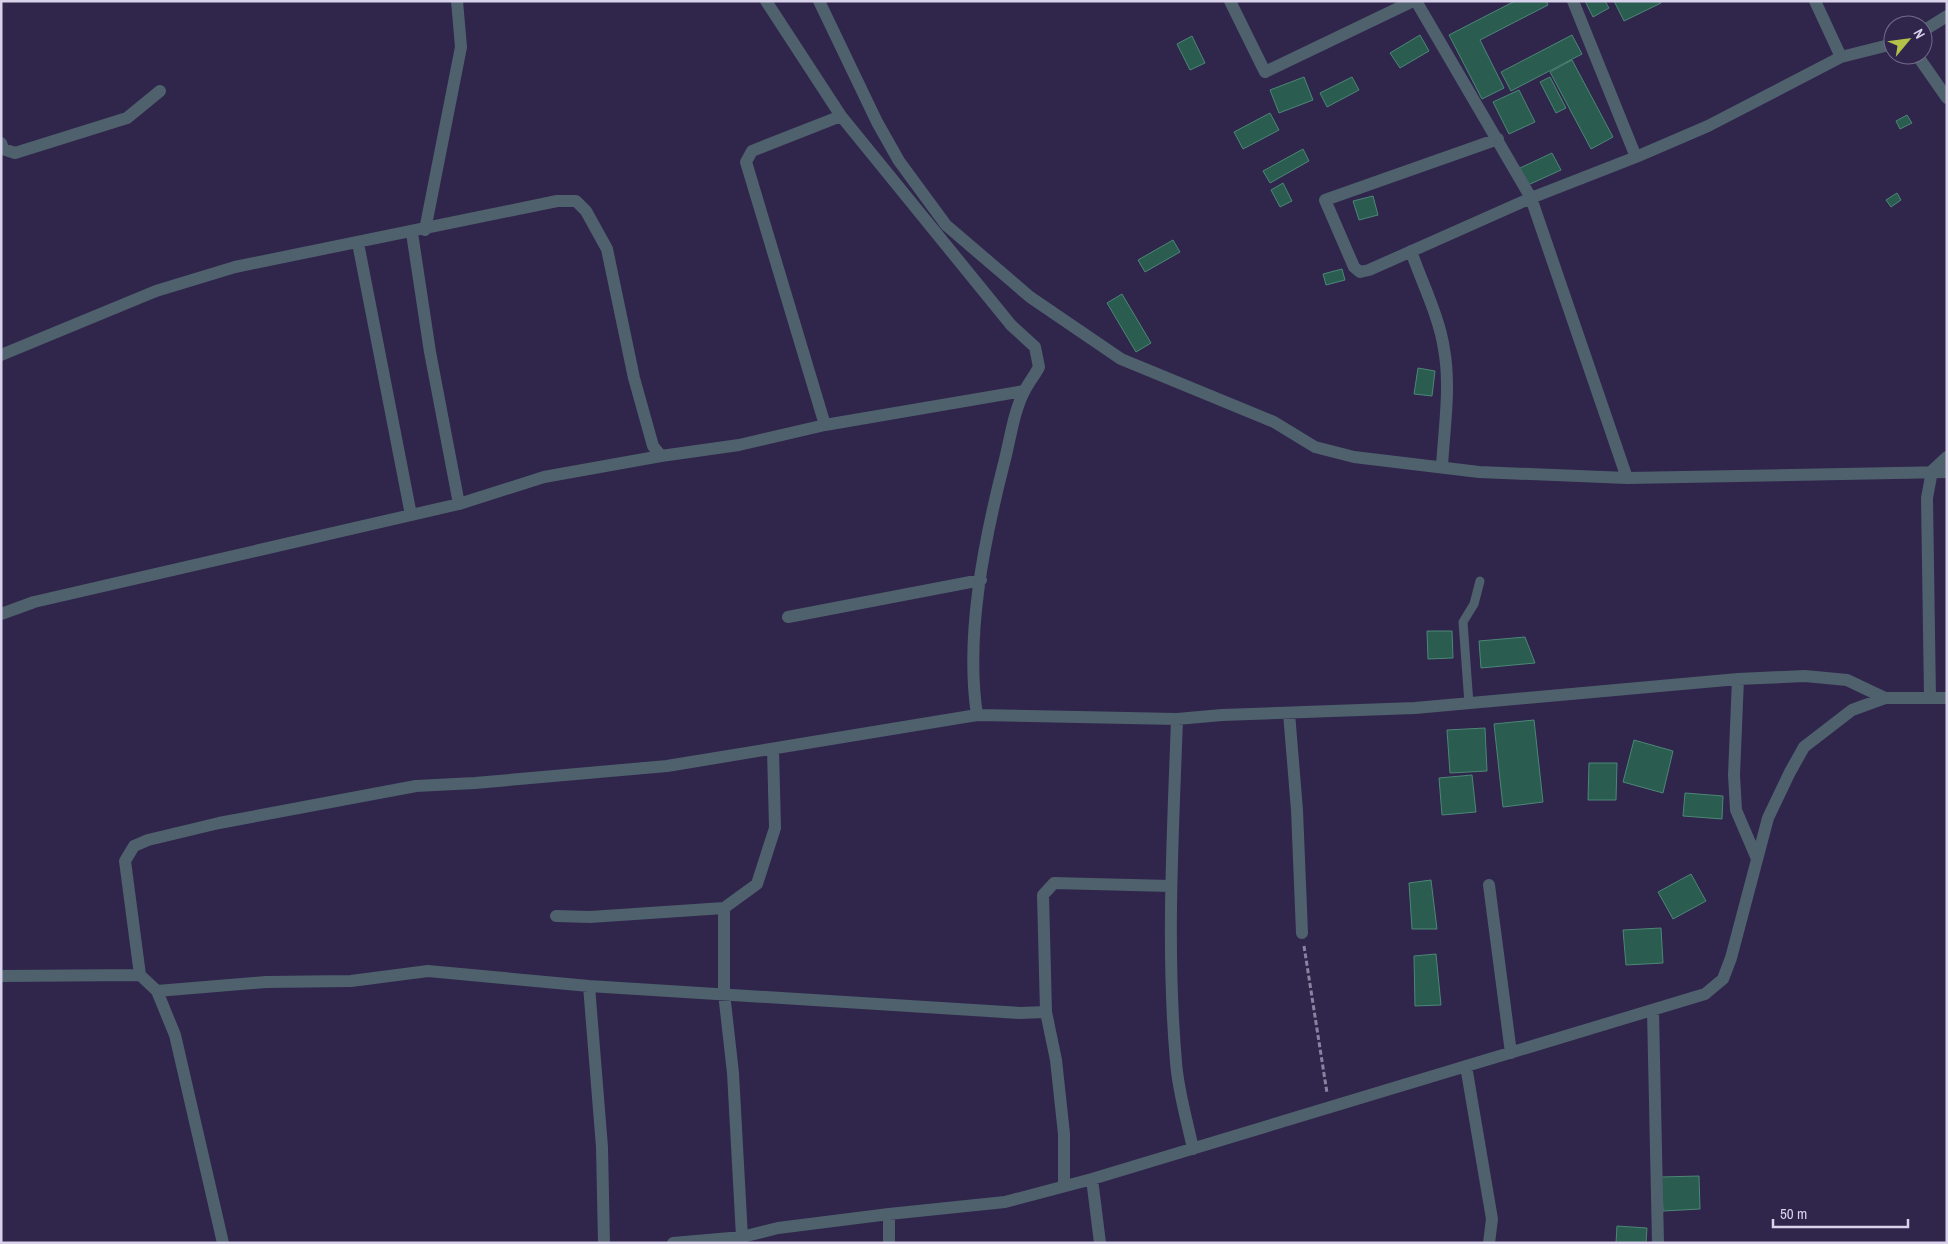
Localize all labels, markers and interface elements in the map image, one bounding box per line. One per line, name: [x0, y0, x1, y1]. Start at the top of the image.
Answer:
north arrow: [1883, 15, 1933, 65]
text: N: [1909, 26, 1929, 42]
scale bar: [1773, 1196, 1908, 1228]
text: 50 m: [1780, 1203, 1807, 1224]

